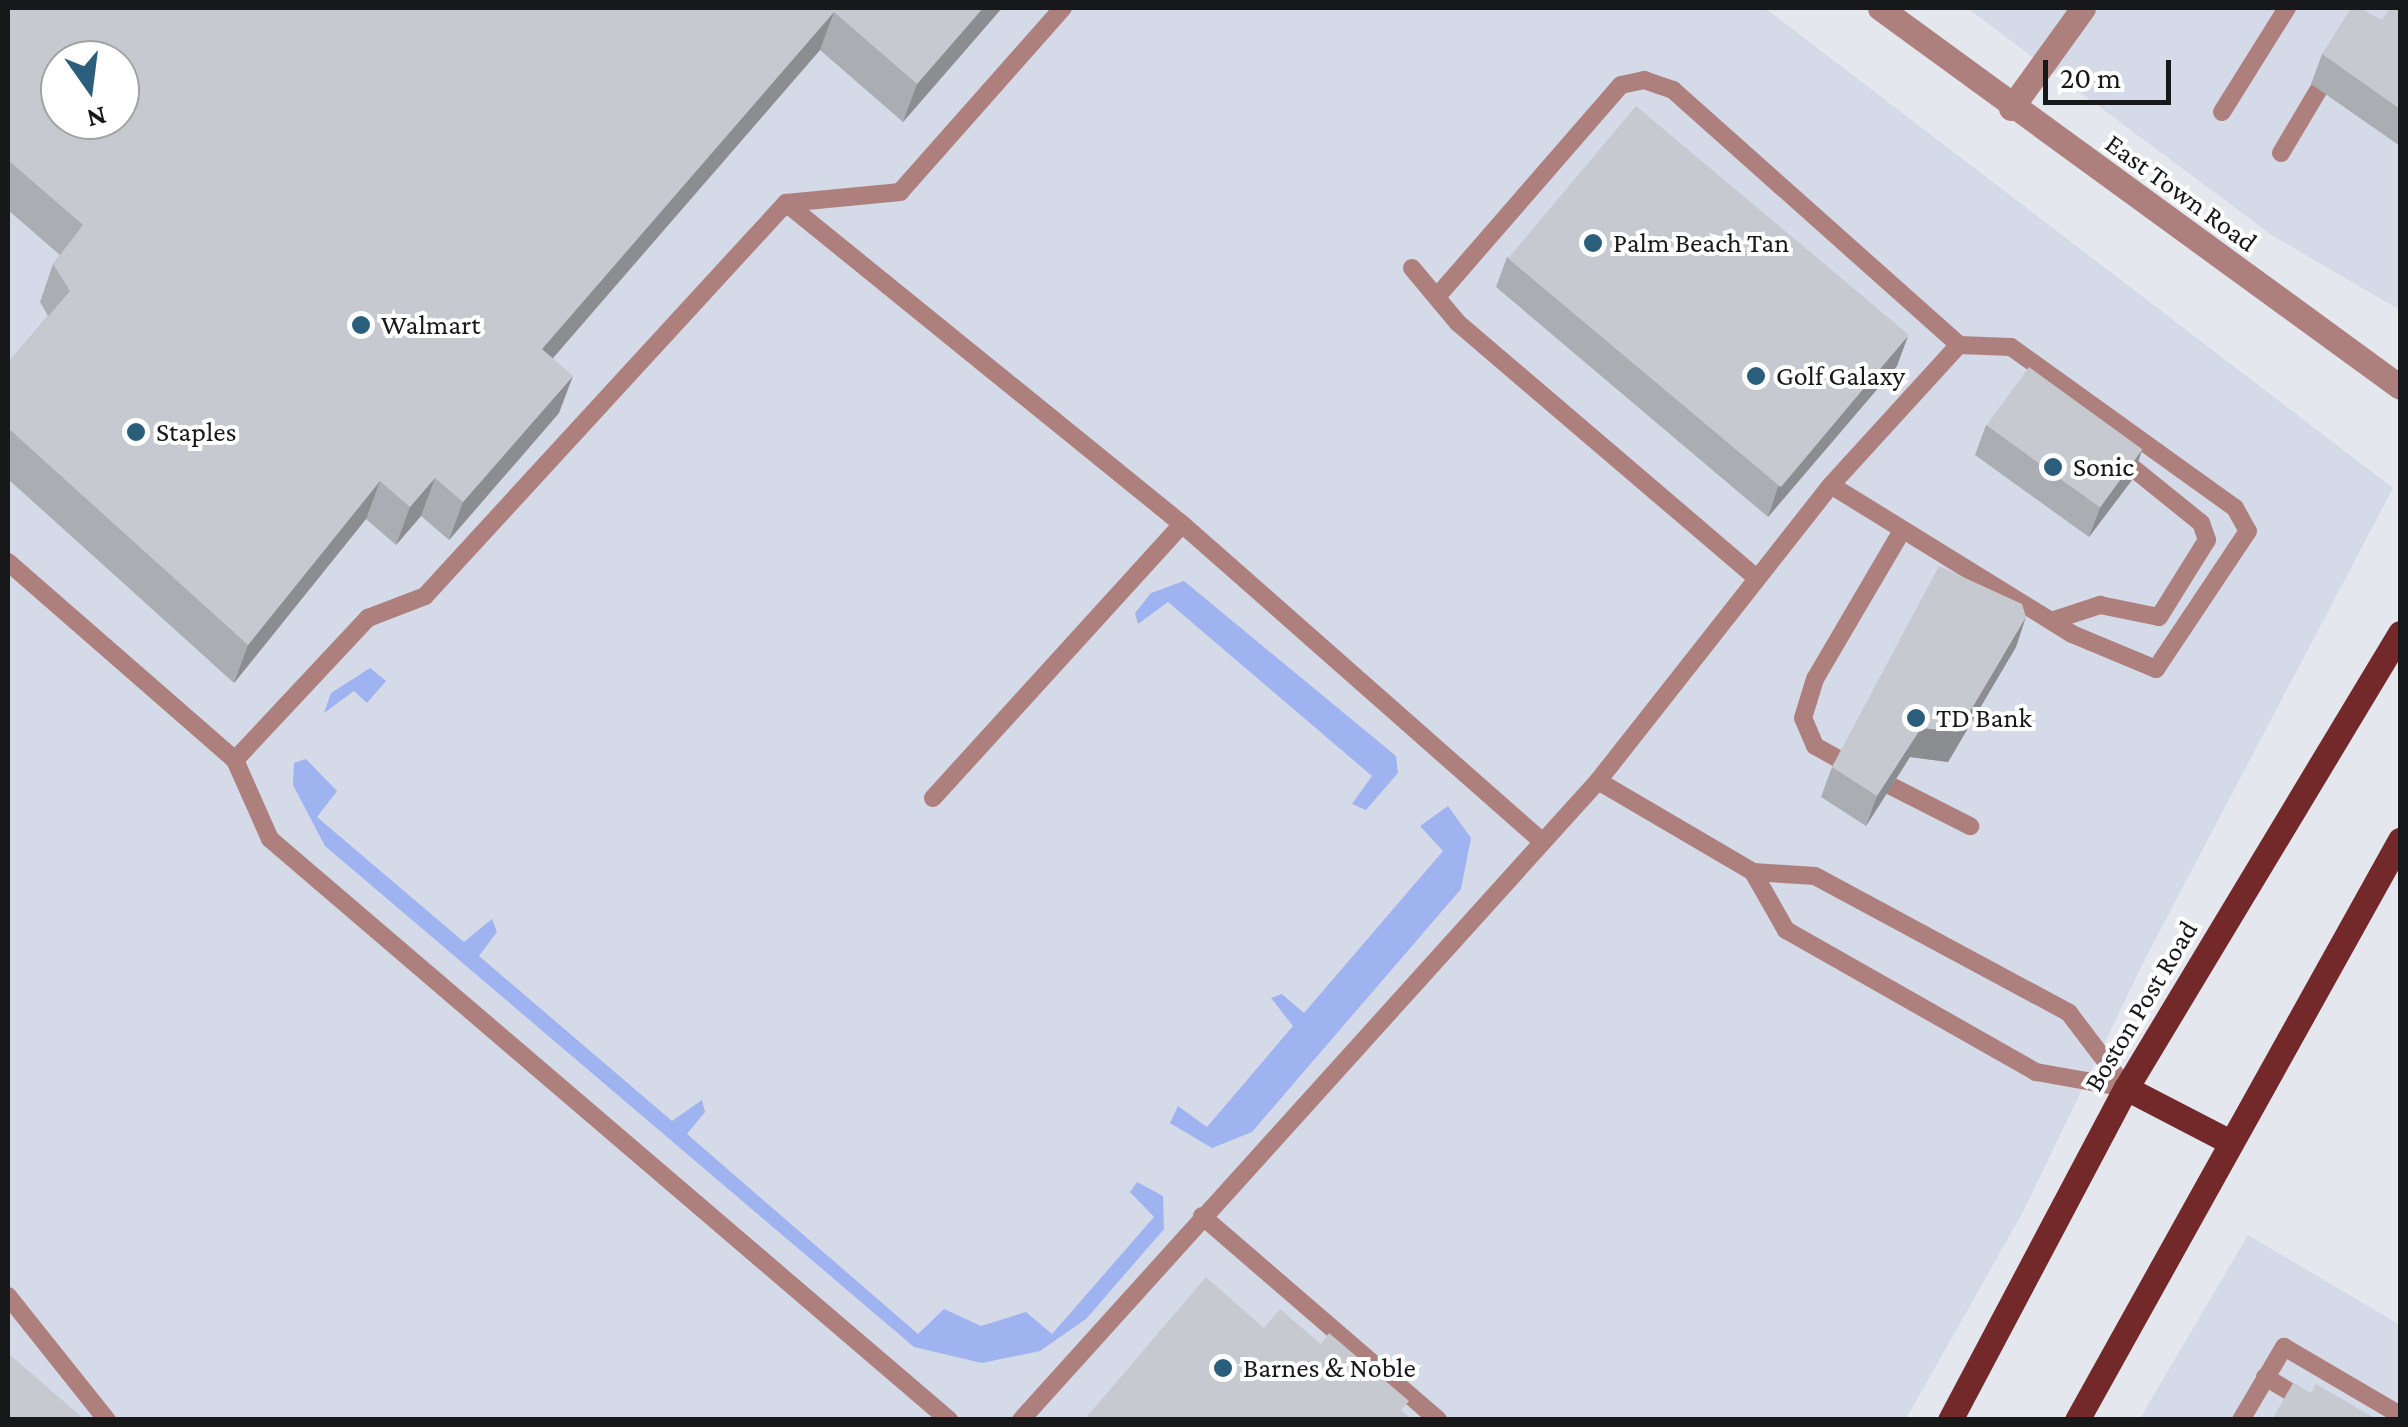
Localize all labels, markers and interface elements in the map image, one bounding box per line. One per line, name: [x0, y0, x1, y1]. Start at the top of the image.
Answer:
north arrow: [40, 40, 140, 140]
scale bar: [2048, 40, 2176, 102]
text: 20 m: [2060, 61, 2121, 94]
text: N: [84, 100, 110, 135]
street label: East Town Road: [2099, 127, 2263, 259]
place label: Palm Beach Tan: [1613, 226, 1789, 260]
marker: Palm Beach Tan: [1582, 232, 1604, 254]
place label: Walmart: [381, 308, 480, 342]
marker: Walmart: [350, 314, 372, 336]
place label: Golf Galaxy: [1776, 359, 1905, 393]
marker: Golf Galaxy: [1745, 365, 1767, 387]
place label: Staples: [156, 415, 237, 449]
marker: Staples: [125, 421, 147, 443]
place label: Sonic: [2073, 450, 2134, 484]
marker: Sonic: [2042, 456, 2064, 478]
place label: TD Bank: [1936, 701, 2032, 735]
marker: TD Bank: [1905, 707, 1927, 729]
street label: Boston Post Road: [2077, 915, 2205, 1097]
place label: Barnes & Noble: [1243, 1351, 1416, 1385]
marker: Barnes & Noble: [1212, 1357, 1234, 1379]

